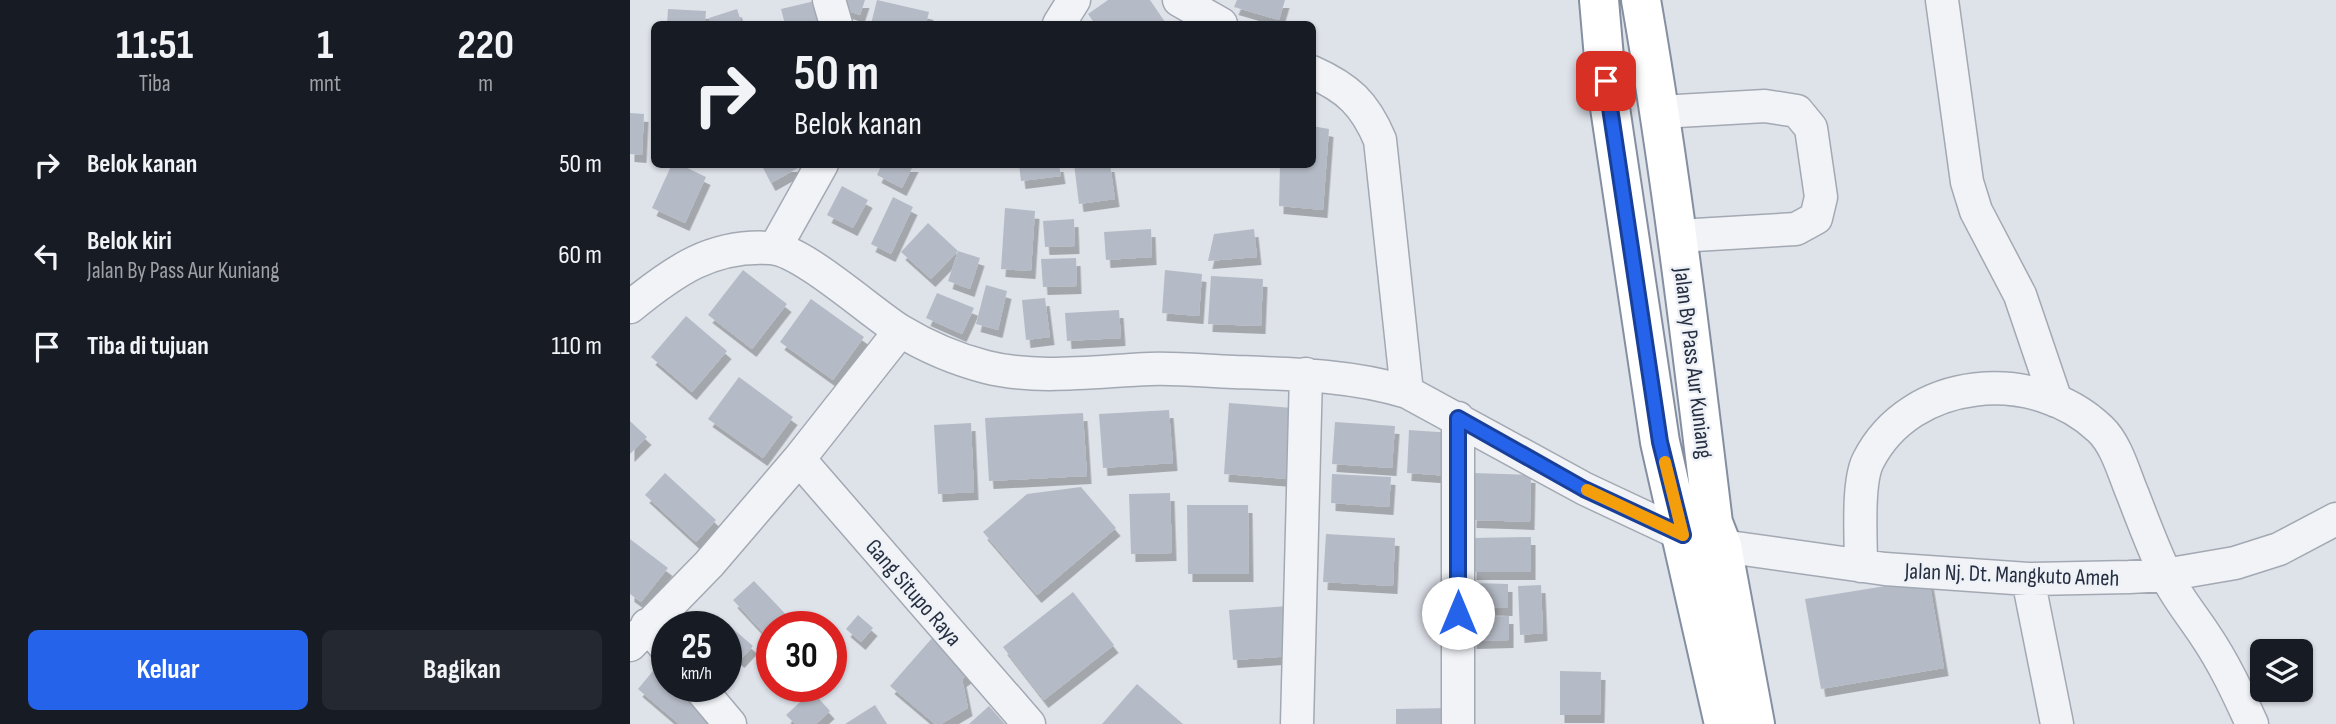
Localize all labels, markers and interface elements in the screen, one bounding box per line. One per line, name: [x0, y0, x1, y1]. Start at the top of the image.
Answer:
text: 11:51: [116, 20, 193, 71]
text: 1: [317, 20, 333, 71]
text: 220: [457, 20, 514, 71]
text: 50 m: [794, 45, 879, 104]
icon: right: [679, 49, 770, 140]
pin: [1576, 51, 1636, 111]
icon: arrive: [1587, 62, 1625, 100]
text: Tiba: [139, 70, 171, 98]
text: mnt: [309, 70, 341, 98]
text: m: [478, 70, 493, 98]
text: Belok kanan: [794, 105, 922, 144]
icon: right: [28, 146, 66, 184]
text: Belok kanan: [87, 149, 197, 180]
text: 50 m: [559, 149, 602, 180]
text: Belok kiri: [87, 226, 172, 257]
icon: left: [28, 237, 66, 275]
text: 60 m: [558, 240, 602, 271]
text: Jalan By Pass Aur Kuniang: [87, 257, 279, 285]
street label: Jalan By Pass Aur Kuniang: [1667, 265, 1719, 460]
icon: arrive: [28, 328, 66, 366]
text: Tiba di tujuan: [87, 331, 209, 362]
text: 110 m: [551, 331, 602, 362]
street label: Gang Situpo Raya: [859, 533, 967, 652]
street label: Jalan Nj. Dt. Mangkuto Ameh: [1903, 557, 2120, 593]
position arrow: [1421, 576, 1495, 650]
speed limit sign: 30: [756, 611, 847, 702]
text: 25: [681, 626, 712, 669]
button: Keluar: [28, 630, 308, 710]
button: Bagikan: [322, 630, 602, 710]
map controls: [2250, 639, 2313, 702]
button: layers: [2250, 639, 2313, 702]
text: km/h: [681, 663, 712, 684]

